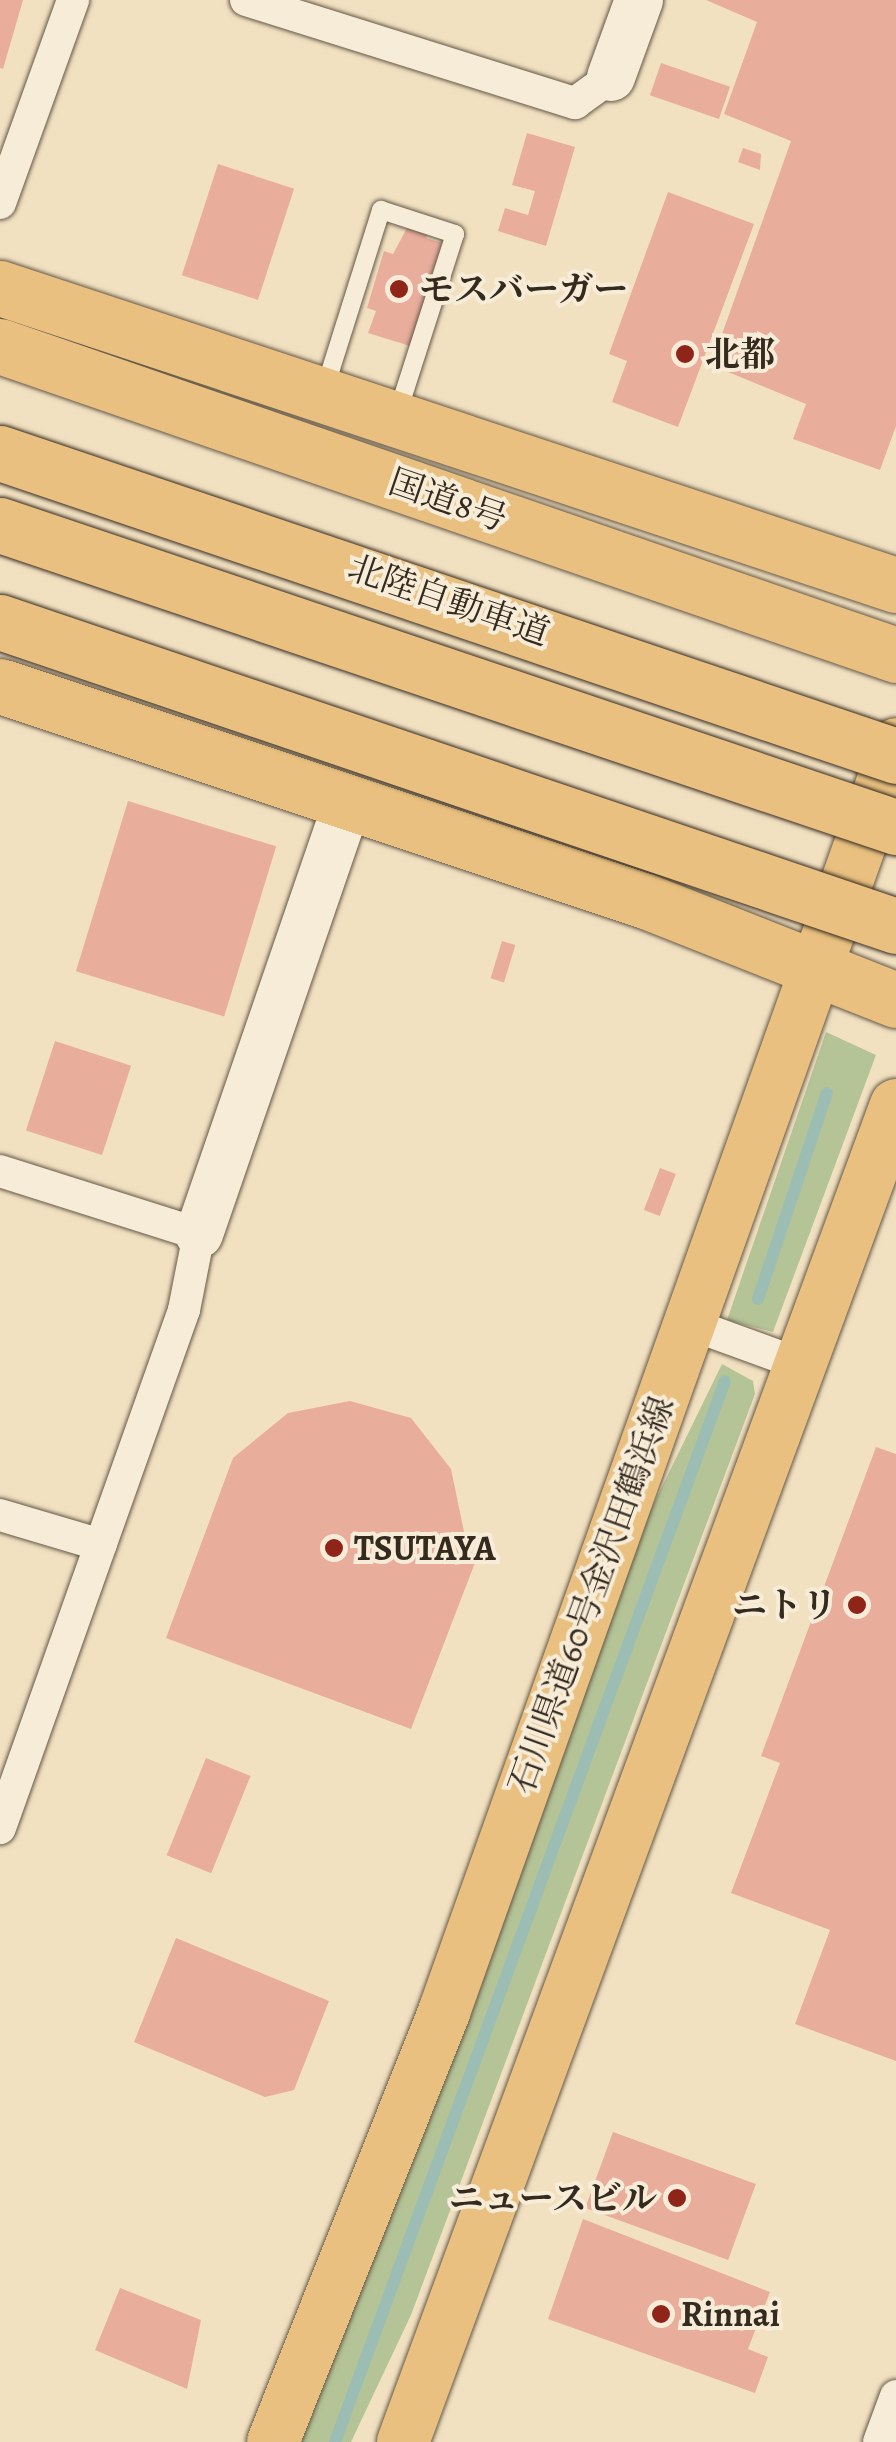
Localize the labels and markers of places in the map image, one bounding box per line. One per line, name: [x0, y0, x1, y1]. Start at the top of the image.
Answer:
place label: モスバーガー: [419, 268, 629, 310]
marker: モスバーガー: [388, 278, 410, 300]
place label: 北都: [705, 333, 775, 375]
marker: 北都: [674, 343, 696, 365]
place label: TSUTAYA: [354, 1527, 496, 1569]
marker: TSUTAYA: [323, 1537, 345, 1559]
place label: ニトリ: [732, 1584, 837, 1626]
marker: ニトリ: [846, 1594, 868, 1616]
place label: ニュースビル: [447, 2177, 657, 2219]
marker: ニュースビル: [666, 2187, 688, 2209]
place label: Rinnai: [681, 2293, 780, 2335]
marker: Rinnai: [650, 2303, 672, 2325]

